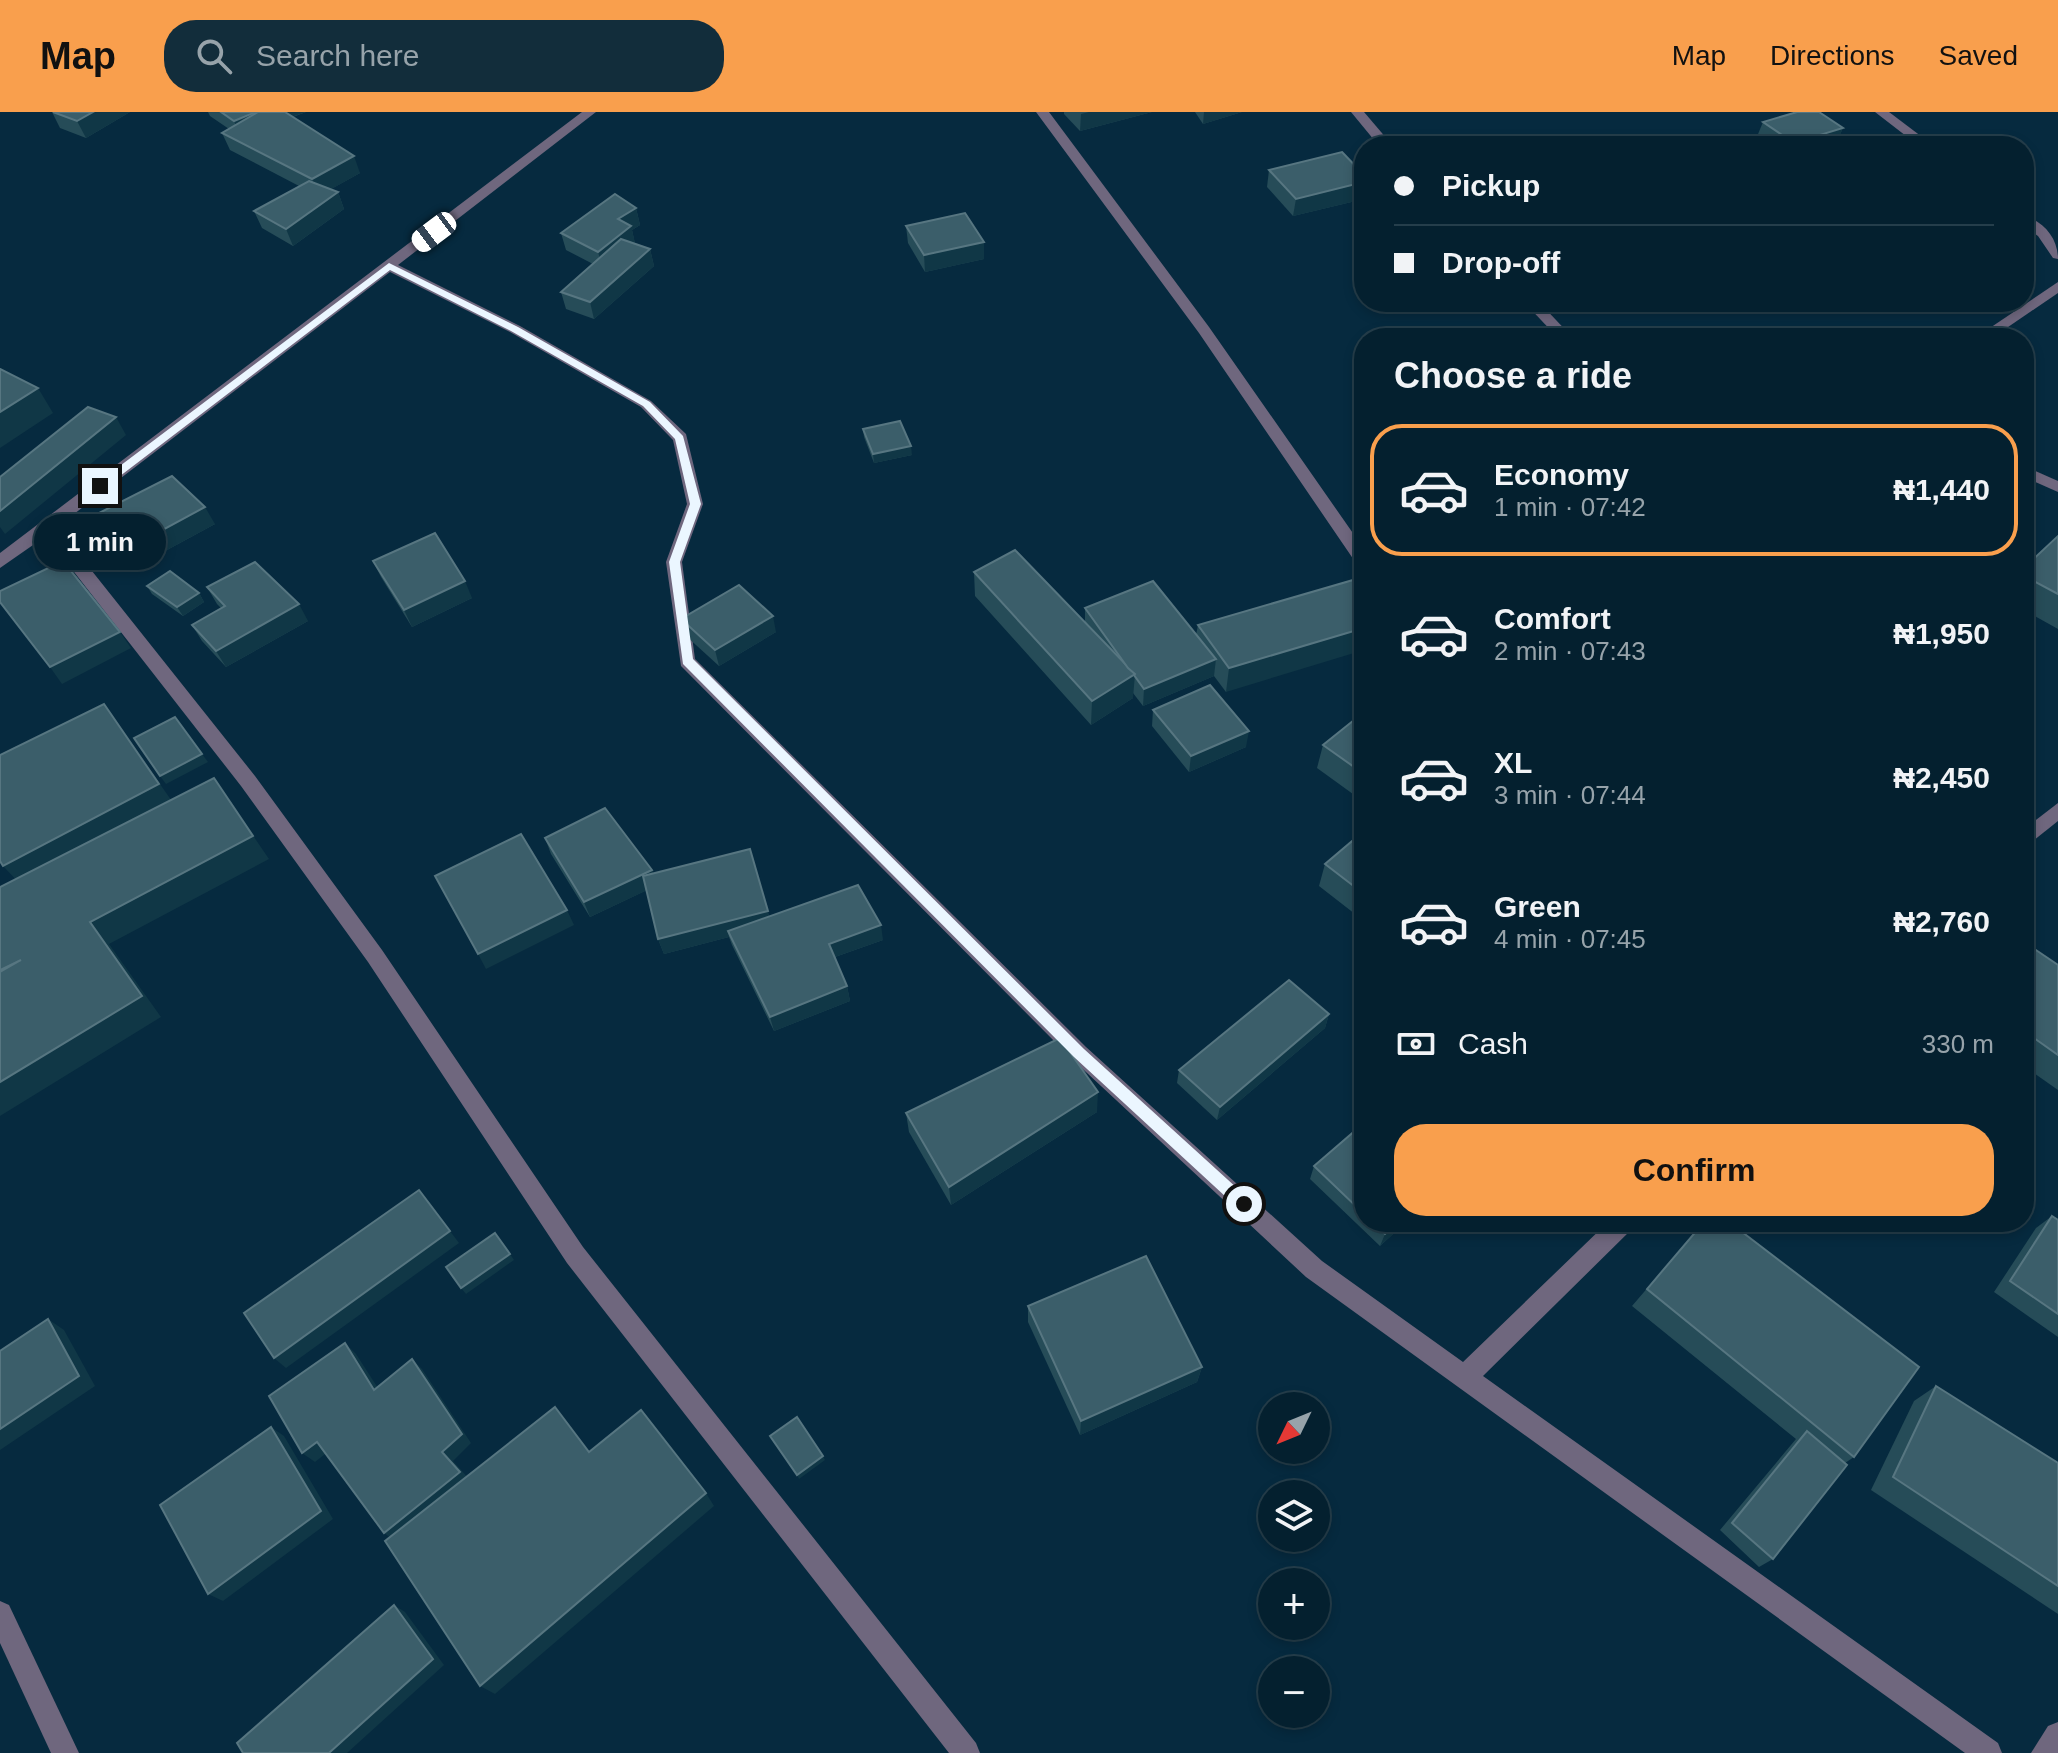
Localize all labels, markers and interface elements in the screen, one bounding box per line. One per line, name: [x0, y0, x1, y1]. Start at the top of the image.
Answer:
search box: [164, 20, 724, 92]
icon: search: [192, 34, 236, 78]
text: Map: [40, 35, 116, 77]
text: Search here: [256, 39, 419, 72]
text: Map: [1672, 40, 1726, 71]
text: Directions: [1770, 40, 1895, 71]
text: Saved: [1939, 40, 2018, 71]
text: Pickup: [1442, 169, 1540, 202]
car: [408, 208, 460, 256]
text: Drop-off: [1442, 246, 1560, 279]
text: Choose a ride: [1394, 355, 1632, 396]
icon: car: [1398, 454, 1470, 526]
text: Economy: [1494, 458, 1629, 491]
route end: [82, 468, 118, 504]
text: ₦1,440: [1893, 473, 1990, 506]
text: 1 min · 07:42: [1494, 492, 1646, 522]
callout: 1 min: [34, 514, 166, 570]
text: 1 min: [66, 527, 134, 557]
icon: car: [1398, 598, 1470, 670]
text: Comfort: [1494, 602, 1611, 635]
text: ₦1,950: [1893, 617, 1990, 650]
text: 2 min · 07:43: [1494, 636, 1646, 666]
icon: car: [1398, 742, 1470, 814]
text: XL: [1494, 746, 1532, 779]
text: ₦2,450: [1893, 761, 1990, 794]
text: 3 min · 07:44: [1494, 780, 1646, 810]
icon: car: [1398, 886, 1470, 958]
text: Green: [1494, 890, 1581, 923]
text: ₦2,760: [1893, 905, 1990, 938]
text: 4 min · 07:45: [1494, 924, 1646, 954]
icon: cash: [1394, 1022, 1438, 1066]
text: Cash: [1458, 1027, 1528, 1060]
text: 330 m: [1922, 1029, 1994, 1059]
button: Confirm: [1394, 1124, 1994, 1216]
route start: [1226, 1186, 1262, 1222]
north arrow: [1258, 1392, 1330, 1464]
map controls: [1258, 1392, 1330, 1728]
button: layers: [1258, 1480, 1330, 1552]
button: +: [1258, 1568, 1330, 1640]
button: −: [1258, 1656, 1330, 1728]

